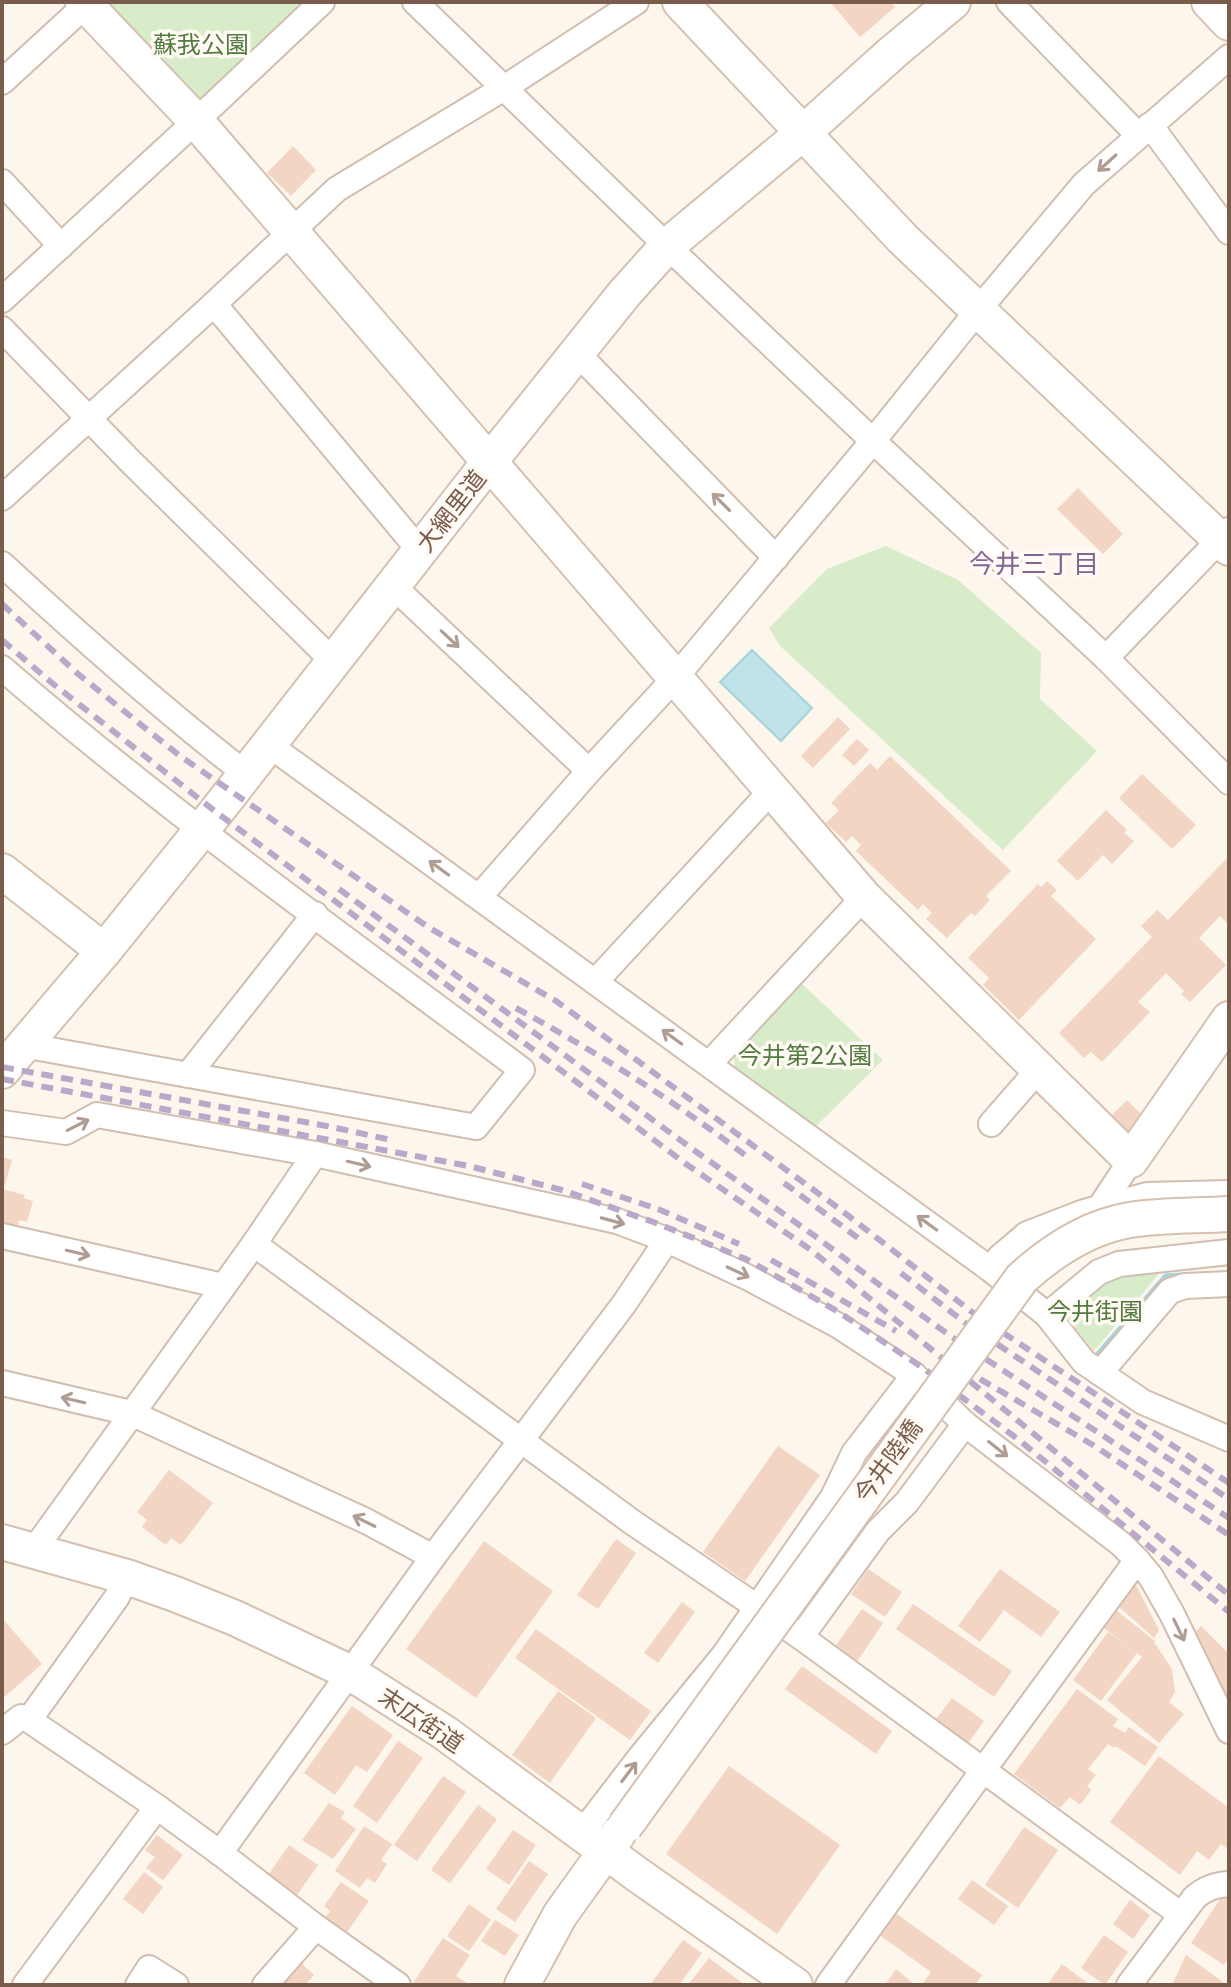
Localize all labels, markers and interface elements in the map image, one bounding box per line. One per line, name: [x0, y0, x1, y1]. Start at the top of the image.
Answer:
park label: 蘇我公園: [153, 30, 249, 59]
one-way arrow: [1097, 154, 1117, 173]
street label: 大網里道: [410, 464, 492, 558]
one-way arrow: [712, 493, 731, 512]
district label: 今井三丁目: [969, 548, 1099, 579]
one-way arrow: [439, 630, 459, 648]
one-way arrow: [428, 859, 450, 876]
one-way arrow: [661, 1029, 683, 1045]
park label: 今井第2公園: [738, 1041, 872, 1070]
one-way arrow: [65, 1117, 89, 1133]
one-way arrow: [346, 1157, 371, 1172]
one-way arrow: [599, 1214, 625, 1229]
one-way arrow: [917, 1215, 938, 1232]
one-way arrow: [65, 1246, 90, 1261]
one-way arrow: [725, 1265, 749, 1280]
park label: 今井街園: [1047, 1297, 1143, 1326]
one-way arrow: [61, 1391, 87, 1406]
street label: 今井陸橋: [848, 1414, 928, 1508]
one-way arrow: [986, 1441, 1008, 1458]
one-way arrow: [353, 1513, 377, 1528]
one-way arrow: [1172, 1617, 1188, 1641]
street label: 末広街道: [373, 1681, 469, 1759]
one-way arrow: [620, 1762, 637, 1783]

